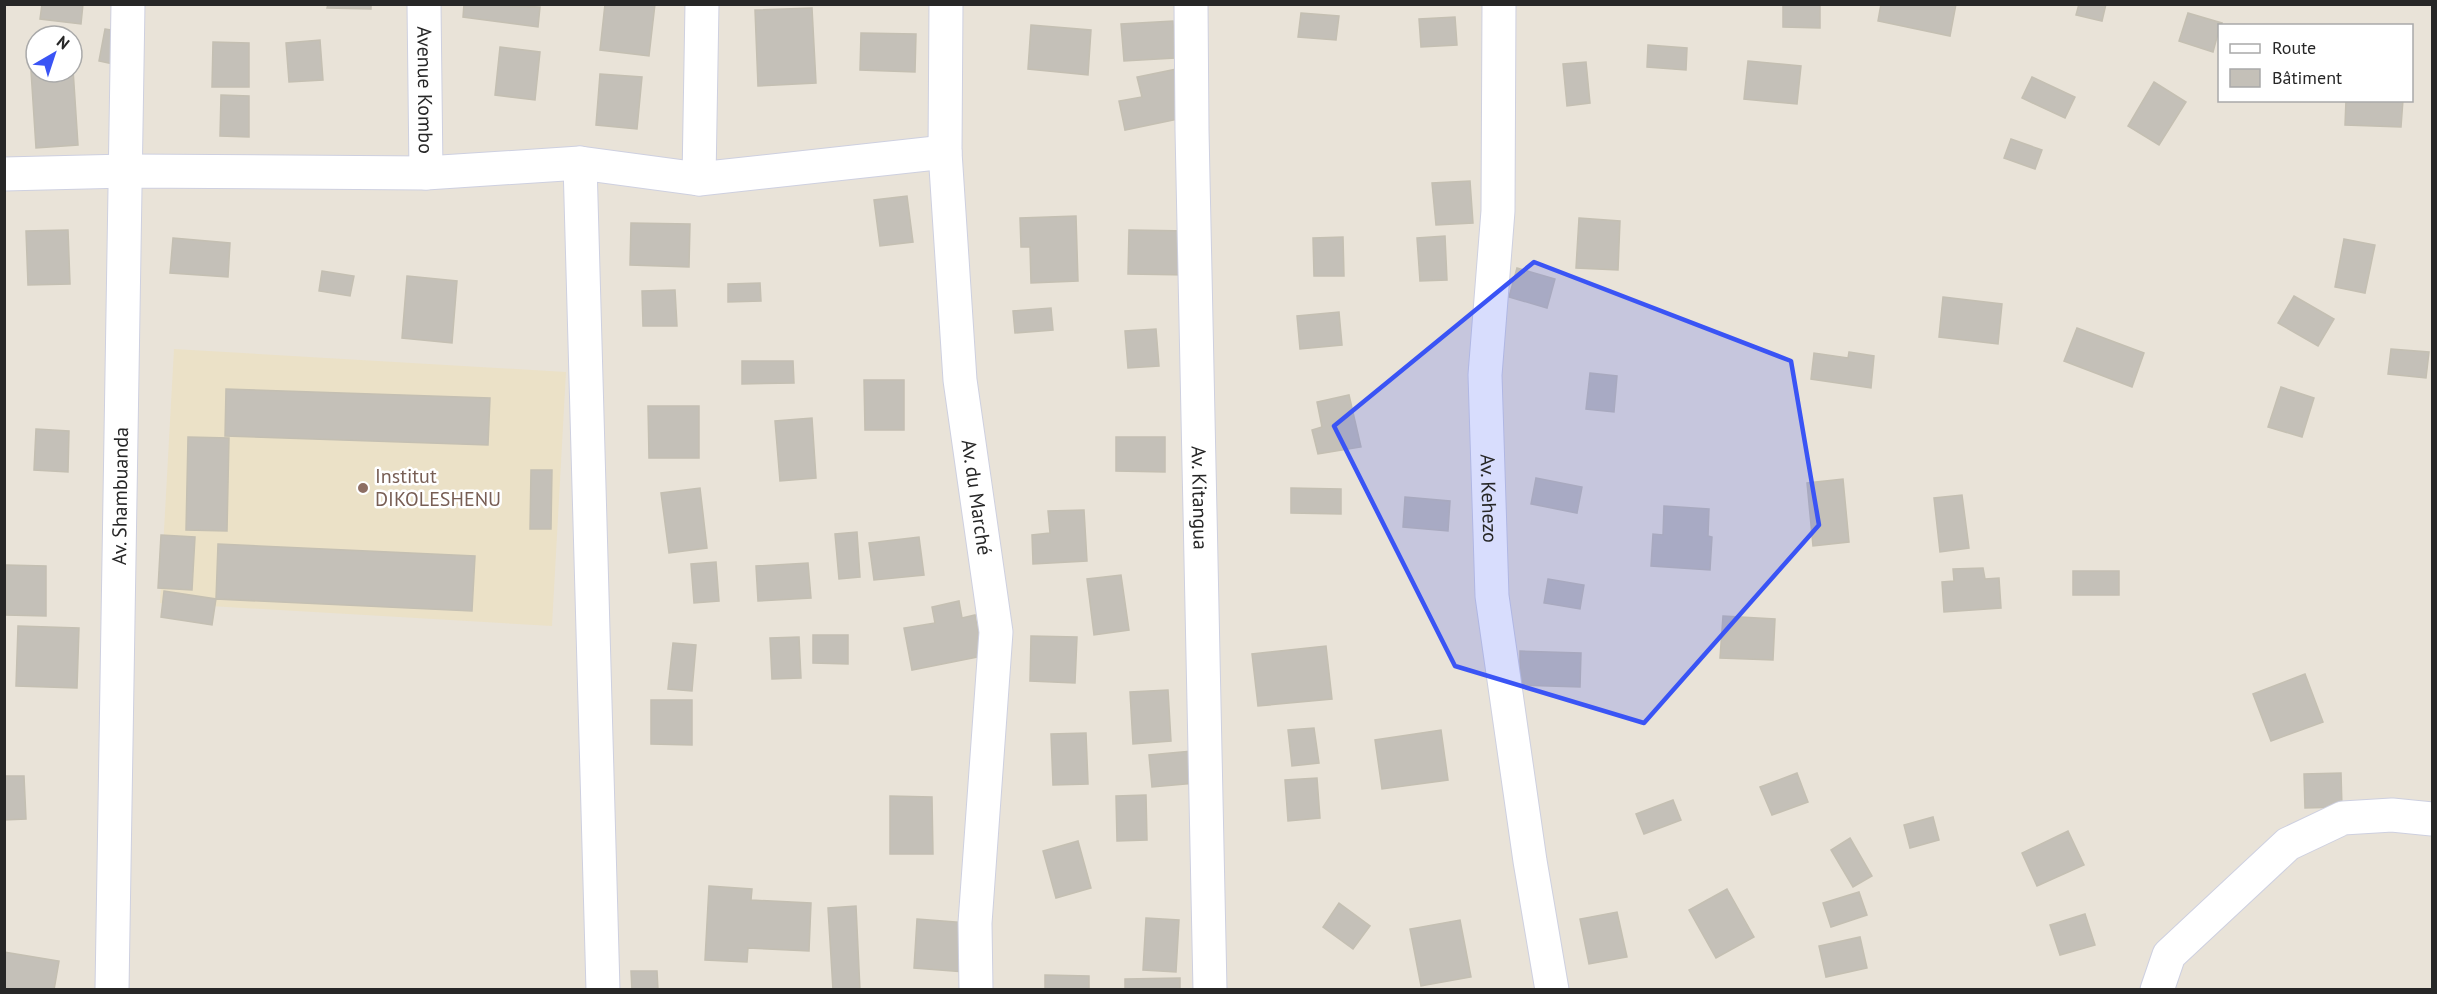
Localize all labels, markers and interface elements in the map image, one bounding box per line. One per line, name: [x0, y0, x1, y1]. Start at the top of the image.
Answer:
north arrow: [24, 24, 84, 84]
legend: [2218, 24, 2413, 102]
street label: Avenue Kombo: [411, 26, 439, 154]
text: N: [53, 31, 74, 53]
text: Route: [2272, 36, 2316, 59]
text: Bâtiment: [2272, 66, 2342, 89]
street label: Av. Shambuanda: [106, 427, 134, 565]
street label: Av. du Marché: [956, 438, 998, 557]
street label: Av. Kitangua: [1186, 446, 1214, 550]
street label: Av. Kehezo: [1475, 454, 1503, 543]
place label: Institut DIKOLESHENU: [375, 463, 501, 512]
marker: Institut DIKOLESHENU: [356, 481, 370, 495]

